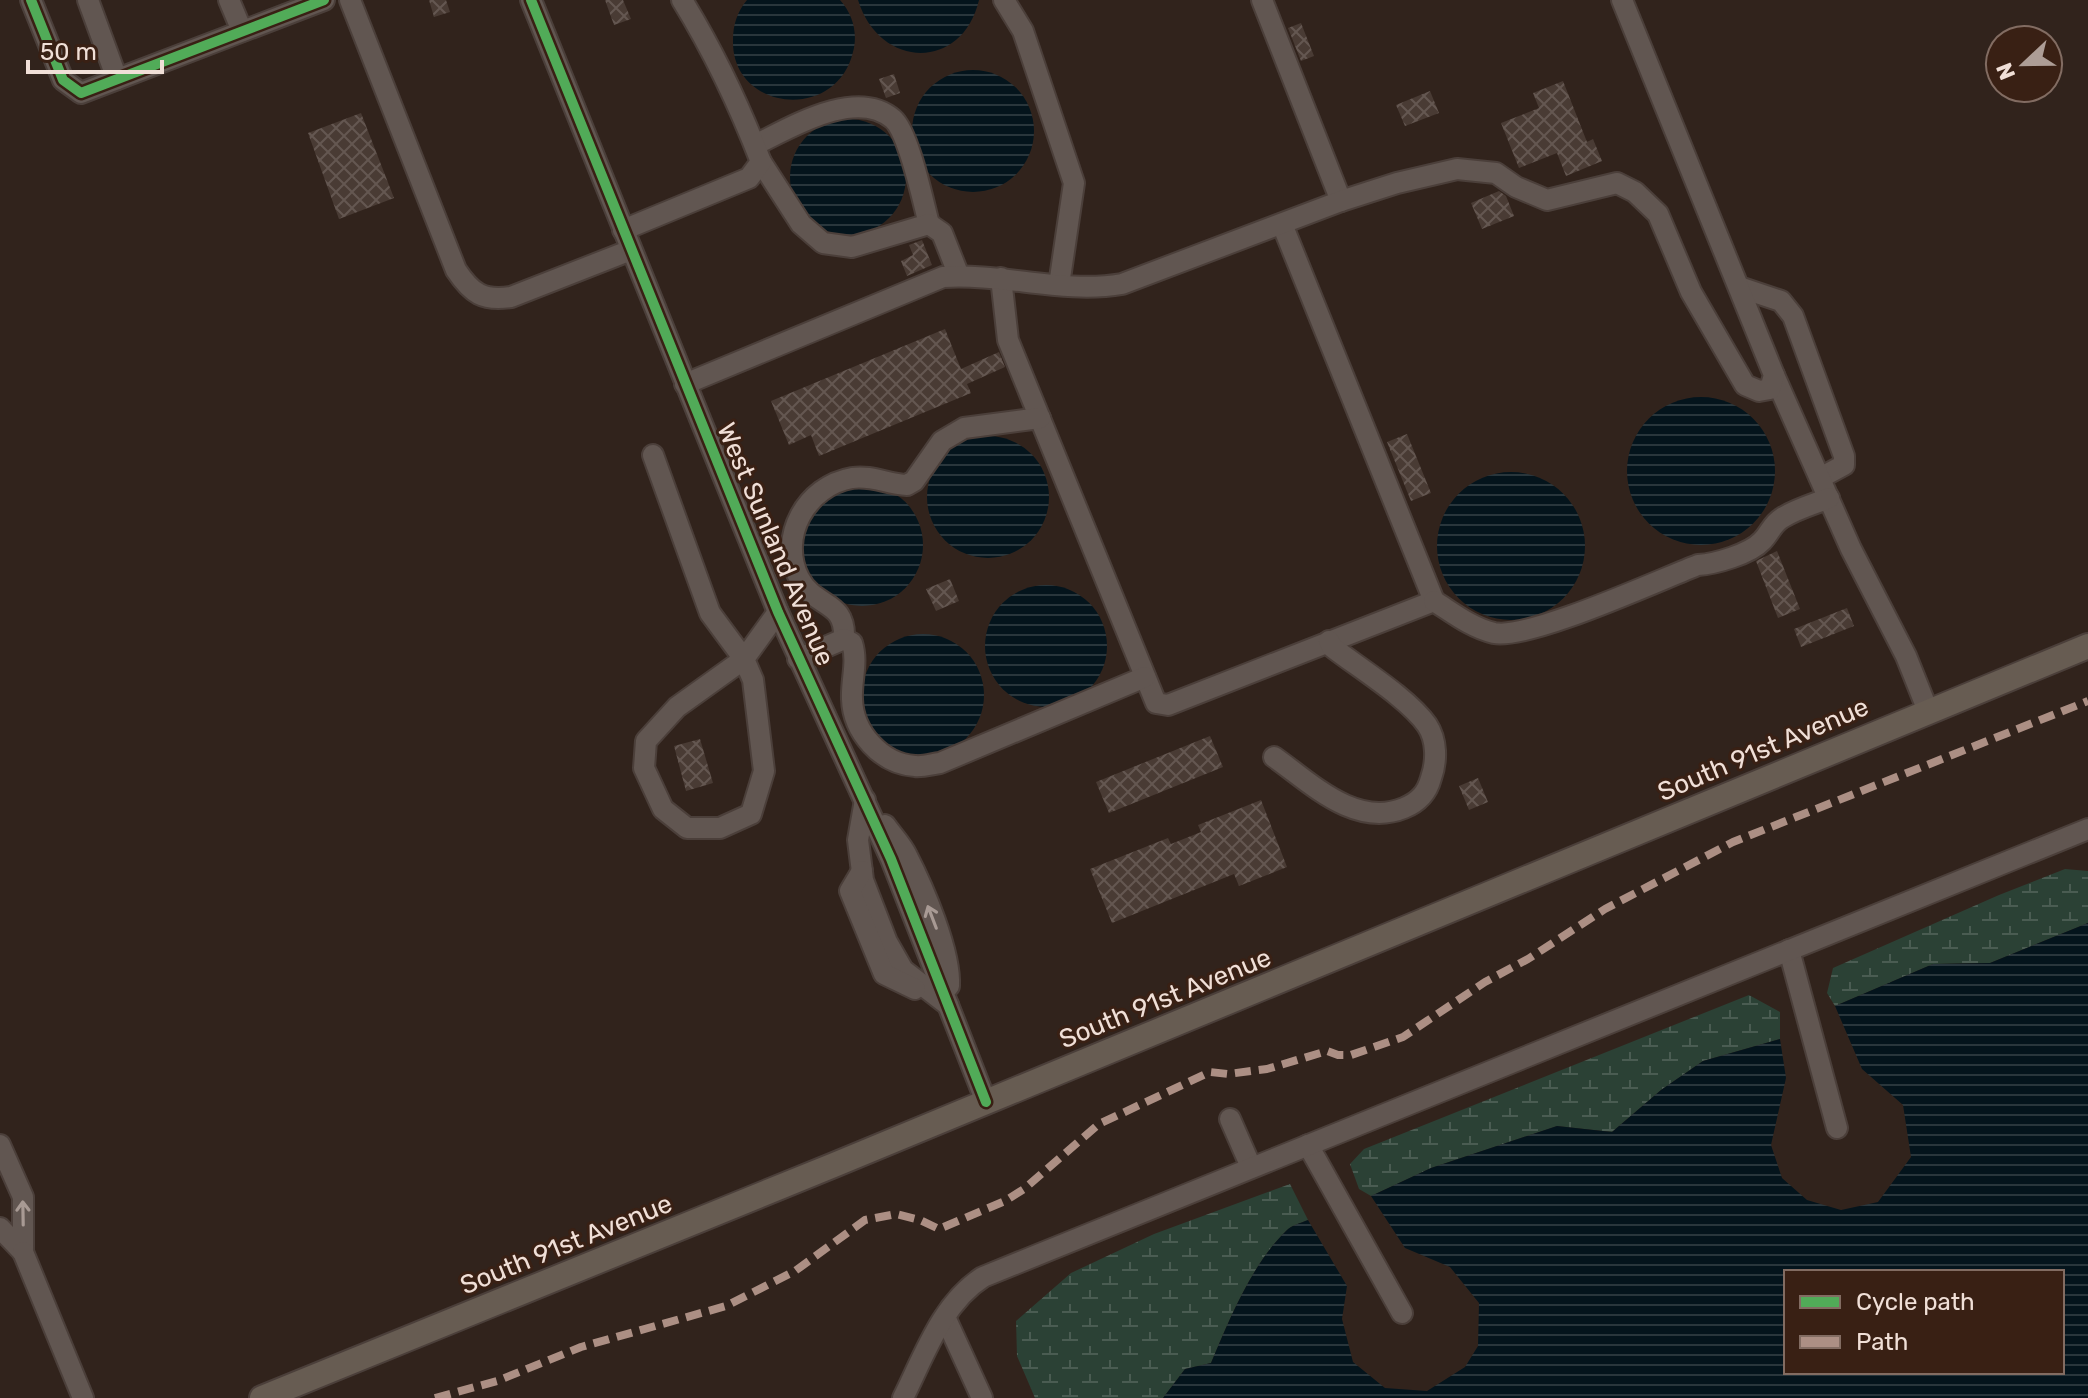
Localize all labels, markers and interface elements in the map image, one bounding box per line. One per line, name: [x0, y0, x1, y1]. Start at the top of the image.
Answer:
scale bar: [28, 24, 162, 74]
north arrow: [1984, 24, 2064, 104]
text: 50 m: [40, 38, 97, 66]
text: N: [1990, 59, 2021, 84]
street label: West Sunland Avenue: [710, 418, 841, 670]
street label: South 91st Avenue: [1653, 691, 1873, 808]
one-way arrow: [924, 905, 938, 930]
street label: South 91st Avenue: [1055, 942, 1276, 1055]
street label: South 91st Avenue: [456, 1188, 677, 1301]
one-way arrow: [15, 1200, 31, 1227]
legend: [1784, 1270, 2064, 1374]
text: Cycle path: [1856, 1288, 1975, 1316]
text: Path: [1856, 1328, 1908, 1356]

